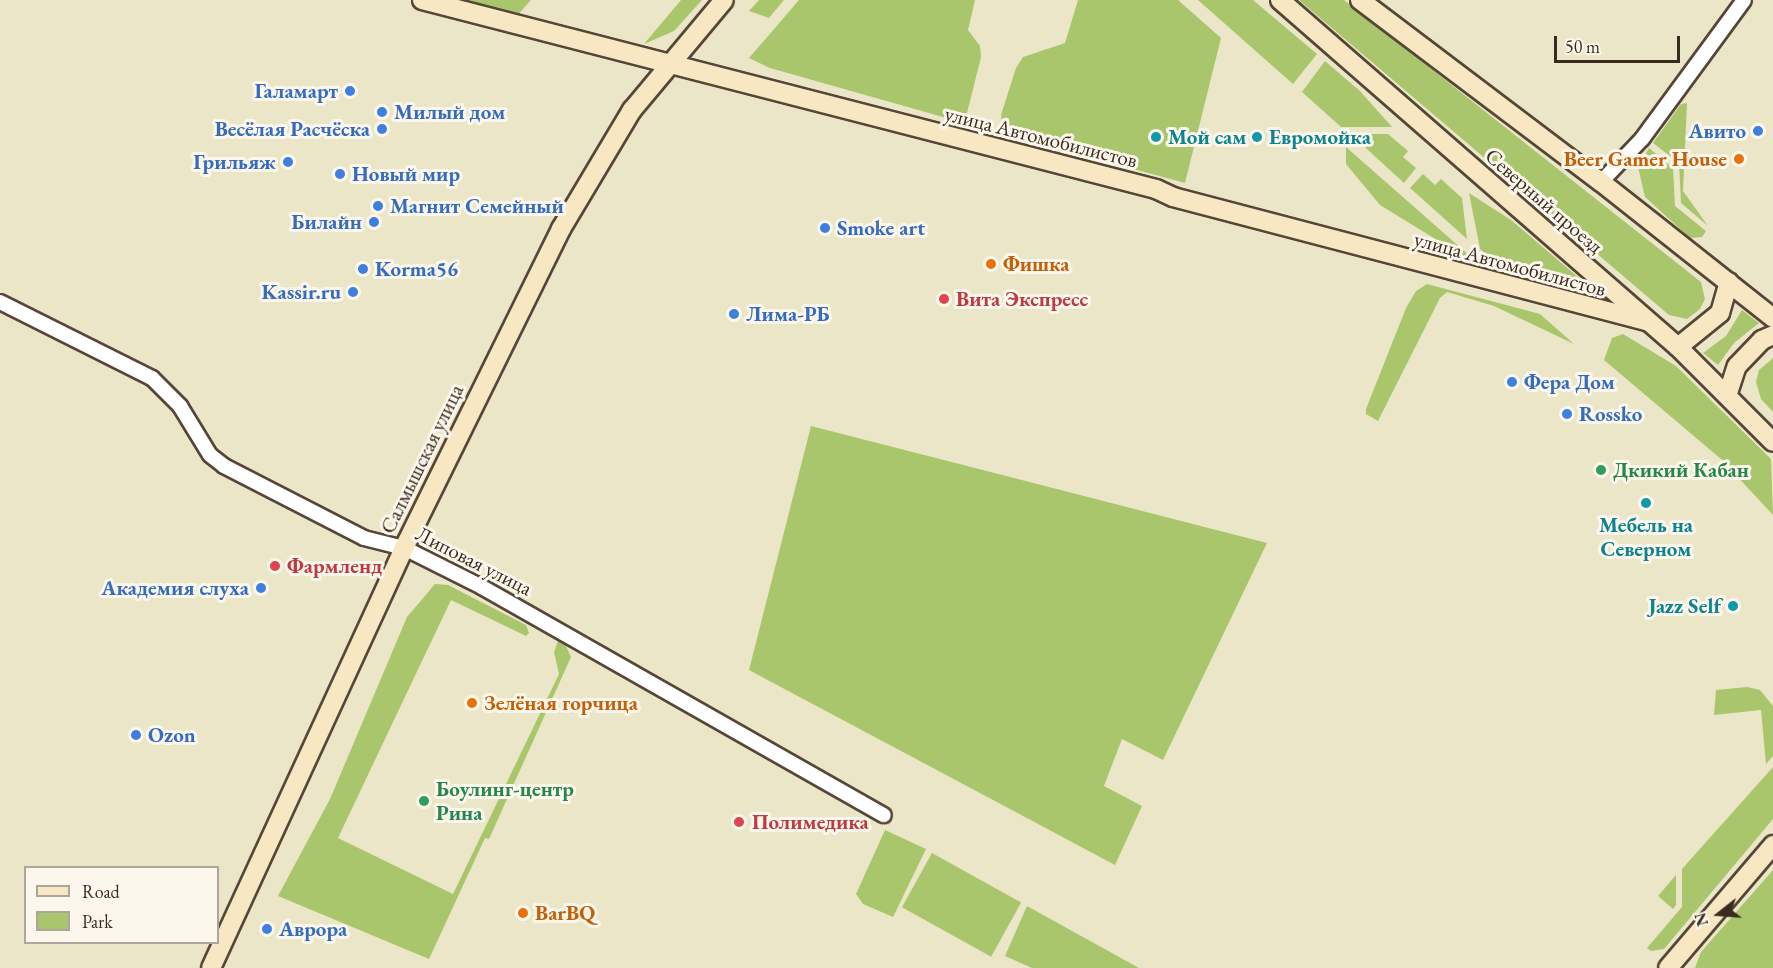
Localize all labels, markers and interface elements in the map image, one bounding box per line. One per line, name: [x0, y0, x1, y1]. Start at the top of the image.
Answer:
scale bar: [1557, 24, 1683, 62]
text: 50 m: [1565, 35, 1600, 58]
place label: Галамарт: [254, 78, 338, 104]
marker: Галамарт: [343, 84, 357, 98]
place label: Милый дом: [394, 99, 505, 125]
street label: улица Автомобилистов: [942, 101, 1140, 173]
marker: Милый дом: [375, 105, 389, 119]
place label: Весёлая Расчёска: [215, 116, 370, 142]
place label: Авито: [1688, 118, 1746, 144]
marker: Весёлая Расчёска: [375, 122, 389, 136]
place label: Мой сам: [1168, 124, 1246, 150]
place label: Евромойка: [1269, 124, 1371, 150]
marker: Авито: [1751, 124, 1765, 138]
marker: Мой сам: [1149, 130, 1163, 144]
marker: Евромойка: [1250, 130, 1264, 144]
street label: Северный проезд: [1480, 143, 1608, 259]
place label: Beer Gamer House: [1564, 146, 1727, 172]
place label: Грильяж: [193, 149, 276, 175]
marker: Beer Gamer House: [1732, 152, 1746, 166]
marker: Грильяж: [281, 155, 295, 169]
place label: Новый мир: [352, 161, 460, 187]
marker: Новый мир: [333, 167, 347, 181]
place label: Магнит Семейный: [390, 193, 564, 219]
marker: Магнит Семейный: [371, 199, 385, 213]
place label: Билайн: [291, 209, 362, 235]
marker: Билайн: [367, 215, 381, 229]
place label: Smoke art: [837, 215, 925, 241]
marker: Smoke art: [818, 221, 832, 235]
street label: улица Автомобилистов: [1411, 226, 1609, 302]
place label: Фишка: [1003, 251, 1070, 277]
place label: Korma56: [375, 256, 458, 282]
marker: Фишка: [984, 257, 998, 271]
marker: Korma56: [356, 262, 370, 276]
place label: Kassir.ru: [262, 279, 341, 305]
marker: Kassir.ru: [346, 285, 360, 299]
place label: Вита Экспресс: [956, 286, 1088, 312]
marker: Вита Экспресс: [937, 292, 951, 306]
place label: Лима-РБ: [746, 301, 830, 327]
marker: Лима-РБ: [727, 307, 741, 321]
place label: Фера Дом: [1524, 369, 1615, 395]
marker: Фера Дом: [1505, 375, 1519, 389]
street label: Салмышская улица: [375, 380, 469, 538]
place label: Rossko: [1579, 401, 1642, 427]
marker: Rossko: [1560, 407, 1574, 421]
place label: Дкикий Кабан: [1613, 457, 1749, 483]
marker: Дкикий Кабан: [1594, 463, 1608, 477]
marker: Мебель на Северном: [1639, 496, 1653, 510]
place label: Мебель на Северном: [1599, 512, 1693, 562]
street label: Липовая улица: [412, 521, 536, 601]
place label: Фармленд: [287, 553, 382, 579]
marker: Фармленд: [268, 559, 282, 573]
place label: Академия слуха: [101, 575, 249, 601]
marker: Академия слуха: [254, 581, 268, 595]
place label: Jazz Self: [1649, 593, 1721, 619]
marker: Jazz Self: [1726, 599, 1740, 613]
place label: Зелёная горчица: [484, 690, 638, 716]
marker: Зелёная горчица: [465, 696, 479, 710]
place label: Ozon: [148, 722, 196, 748]
marker: Ozon: [129, 728, 143, 742]
place label: Боулинг-центр Рина: [436, 776, 574, 826]
marker: Боулинг-центр Рина: [417, 794, 431, 808]
place label: Полимедика: [752, 809, 869, 835]
marker: Полимедика: [730, 813, 748, 831]
legend: [24, 866, 219, 944]
text: Road: [82, 880, 120, 903]
north arrow: [1689, 884, 1749, 944]
place label: BarBQ: [535, 900, 595, 926]
marker: BarBQ: [516, 906, 530, 920]
text: Park: [82, 910, 113, 933]
text: N: [1689, 910, 1713, 929]
place label: Аврора: [279, 916, 347, 942]
marker: Аврора: [260, 922, 274, 936]

